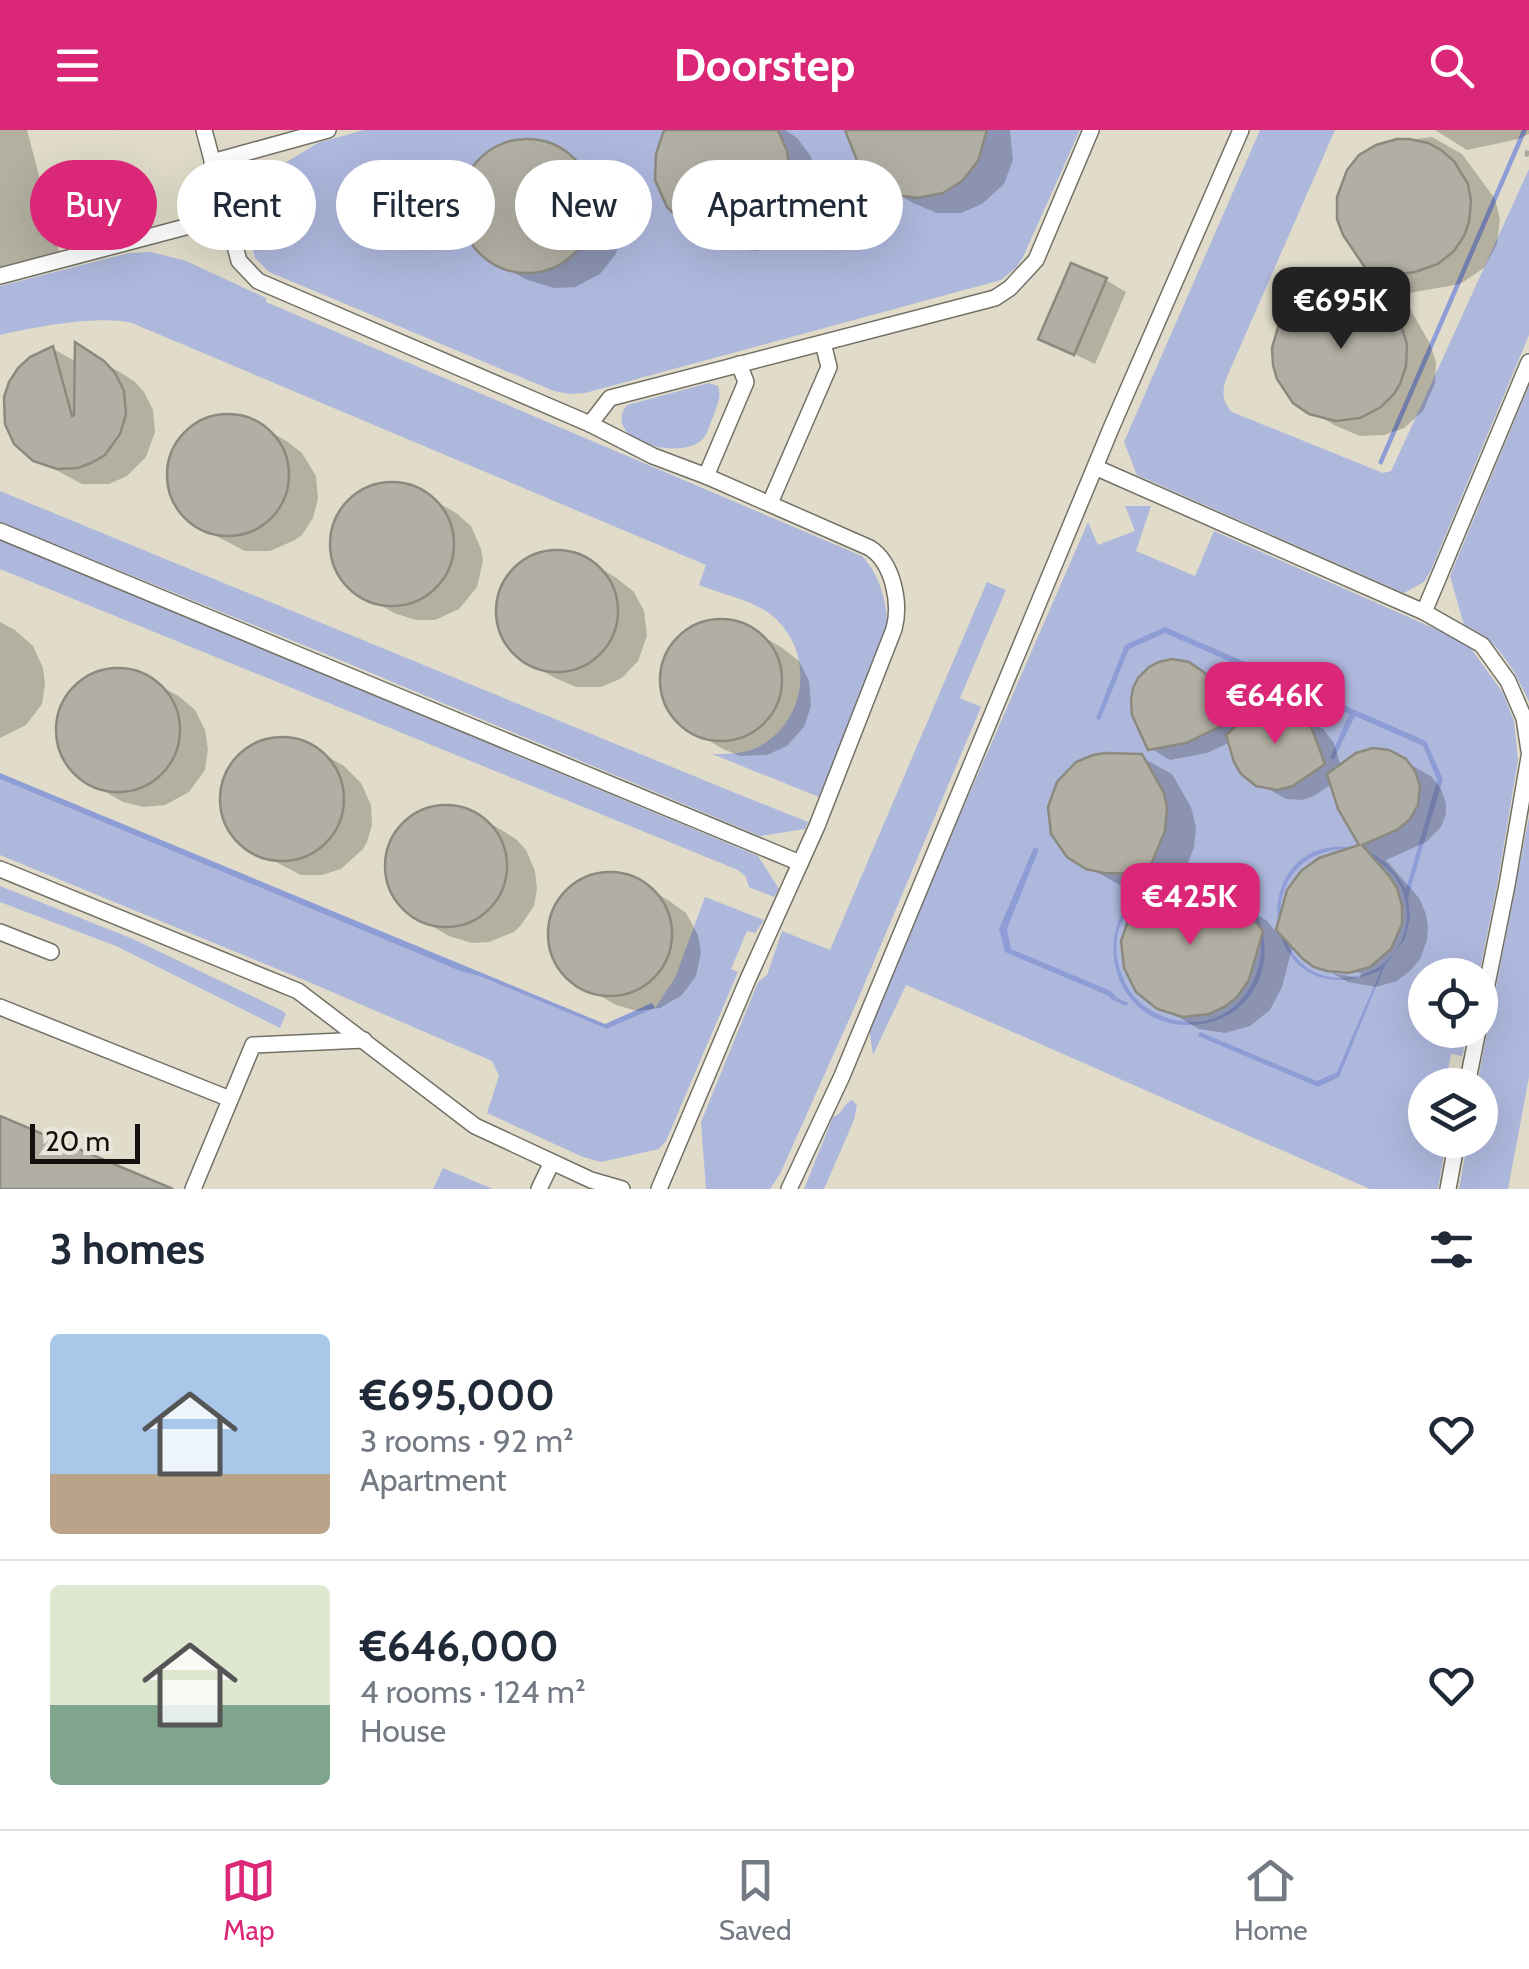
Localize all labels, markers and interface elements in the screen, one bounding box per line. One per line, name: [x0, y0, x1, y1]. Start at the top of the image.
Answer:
icon: menu: [50, 38, 105, 93]
text: Doorstep: [674, 38, 855, 92]
icon: search: [1424, 38, 1479, 93]
chip: Buy: [30, 160, 157, 250]
chip: Rent: [177, 160, 316, 250]
chip: Filters: [336, 160, 495, 250]
chip: New: [515, 160, 652, 250]
chip: Apartment: [672, 160, 903, 250]
pin: €695K: [1271, 267, 1411, 352]
text: €695K: [1294, 280, 1388, 319]
pin: €646K: [1205, 662, 1345, 747]
text: €646K: [1227, 675, 1323, 714]
pin: €425K: [1120, 863, 1260, 948]
text: €425K: [1143, 876, 1237, 915]
map controls: [1408, 958, 1498, 1158]
button: locate: [1408, 958, 1498, 1048]
button: layers: [1408, 1068, 1498, 1158]
scale bar: [30, 1119, 140, 1164]
text: 20 m: [45, 1124, 110, 1158]
icon: filters: [1424, 1222, 1479, 1277]
text: 3 homes: [50, 1223, 205, 1275]
text: €695,000: [360, 1369, 555, 1421]
icon: home: [130, 1374, 250, 1494]
icon: heart: [1424, 1407, 1479, 1462]
text: 3 rooms · 92 m²: [360, 1421, 574, 1460]
text: Apartment: [360, 1460, 507, 1499]
text: €646,000: [360, 1620, 559, 1672]
icon: home: [130, 1625, 250, 1745]
icon: heart: [1424, 1658, 1479, 1713]
text: 4 rooms · 124 m²: [360, 1672, 586, 1711]
text: House: [360, 1711, 446, 1750]
tab: Map: [221, 1853, 276, 1947]
tab: Saved: [719, 1853, 792, 1947]
tab: Home: [1234, 1853, 1308, 1947]

